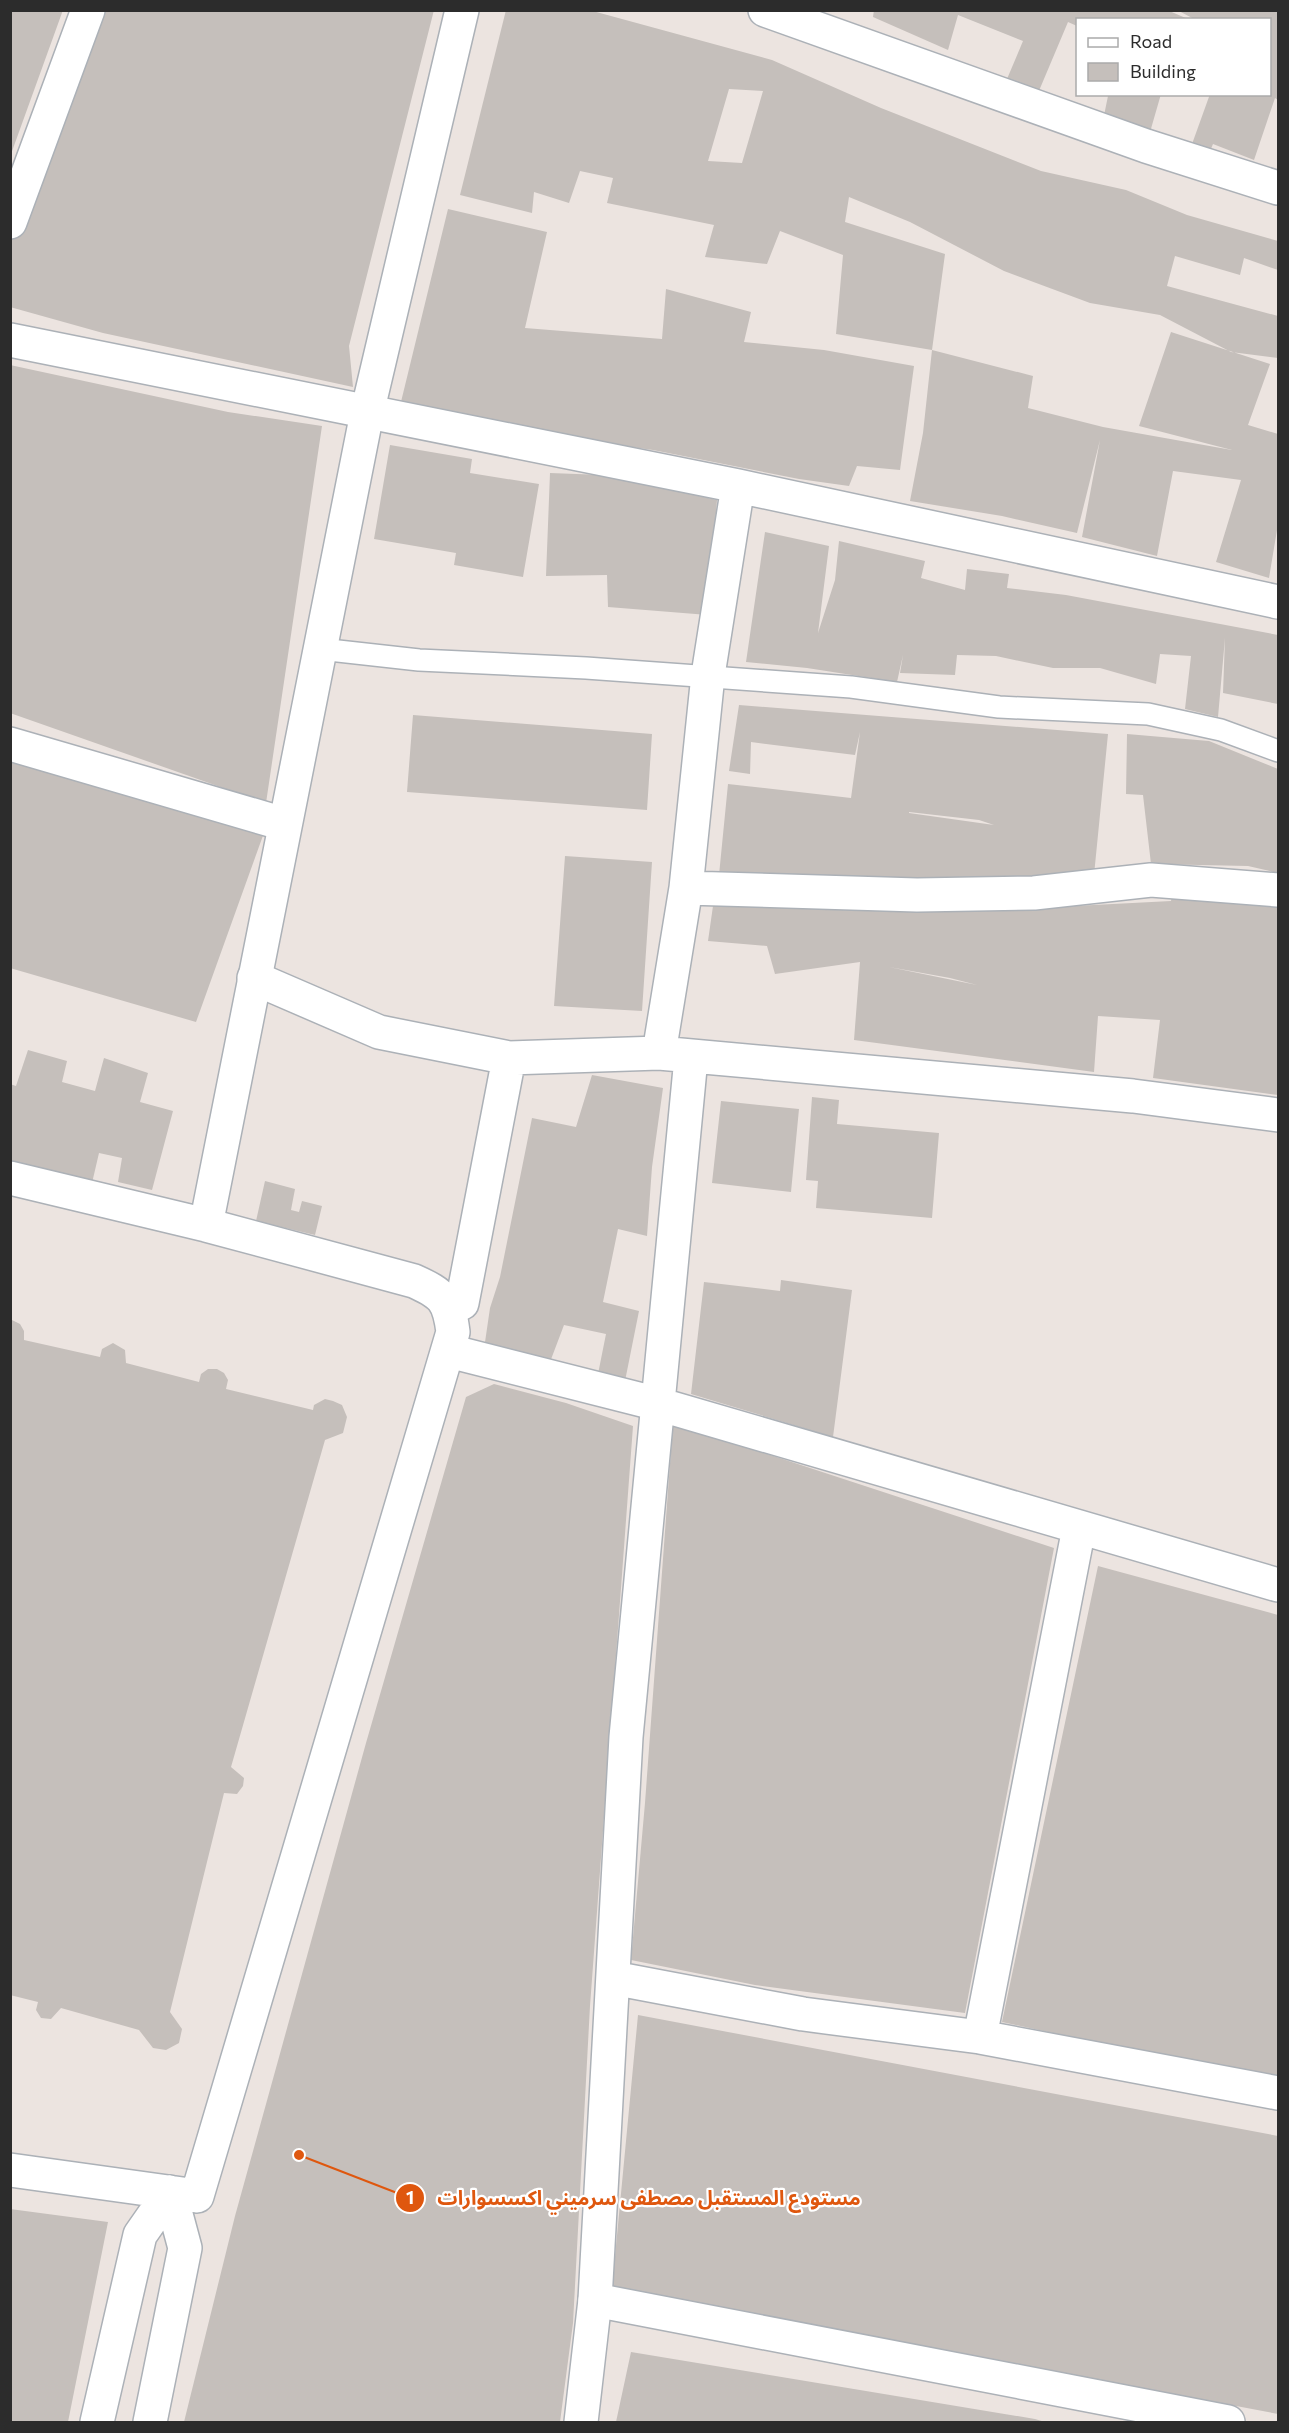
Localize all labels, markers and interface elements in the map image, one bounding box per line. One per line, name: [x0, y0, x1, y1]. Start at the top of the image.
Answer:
legend: [1076, 18, 1271, 96]
text: Road: [1130, 30, 1172, 52]
text: Building: [1130, 60, 1196, 82]
callout: مستودع المستقبل مصطفى سرميني اكسسوارات: [395, 2179, 872, 2217]
text: مستودع المستقبل مصطفى سرميني اكسسوارات: [437, 2185, 861, 2215]
text: 1: [406, 2186, 414, 2208]

